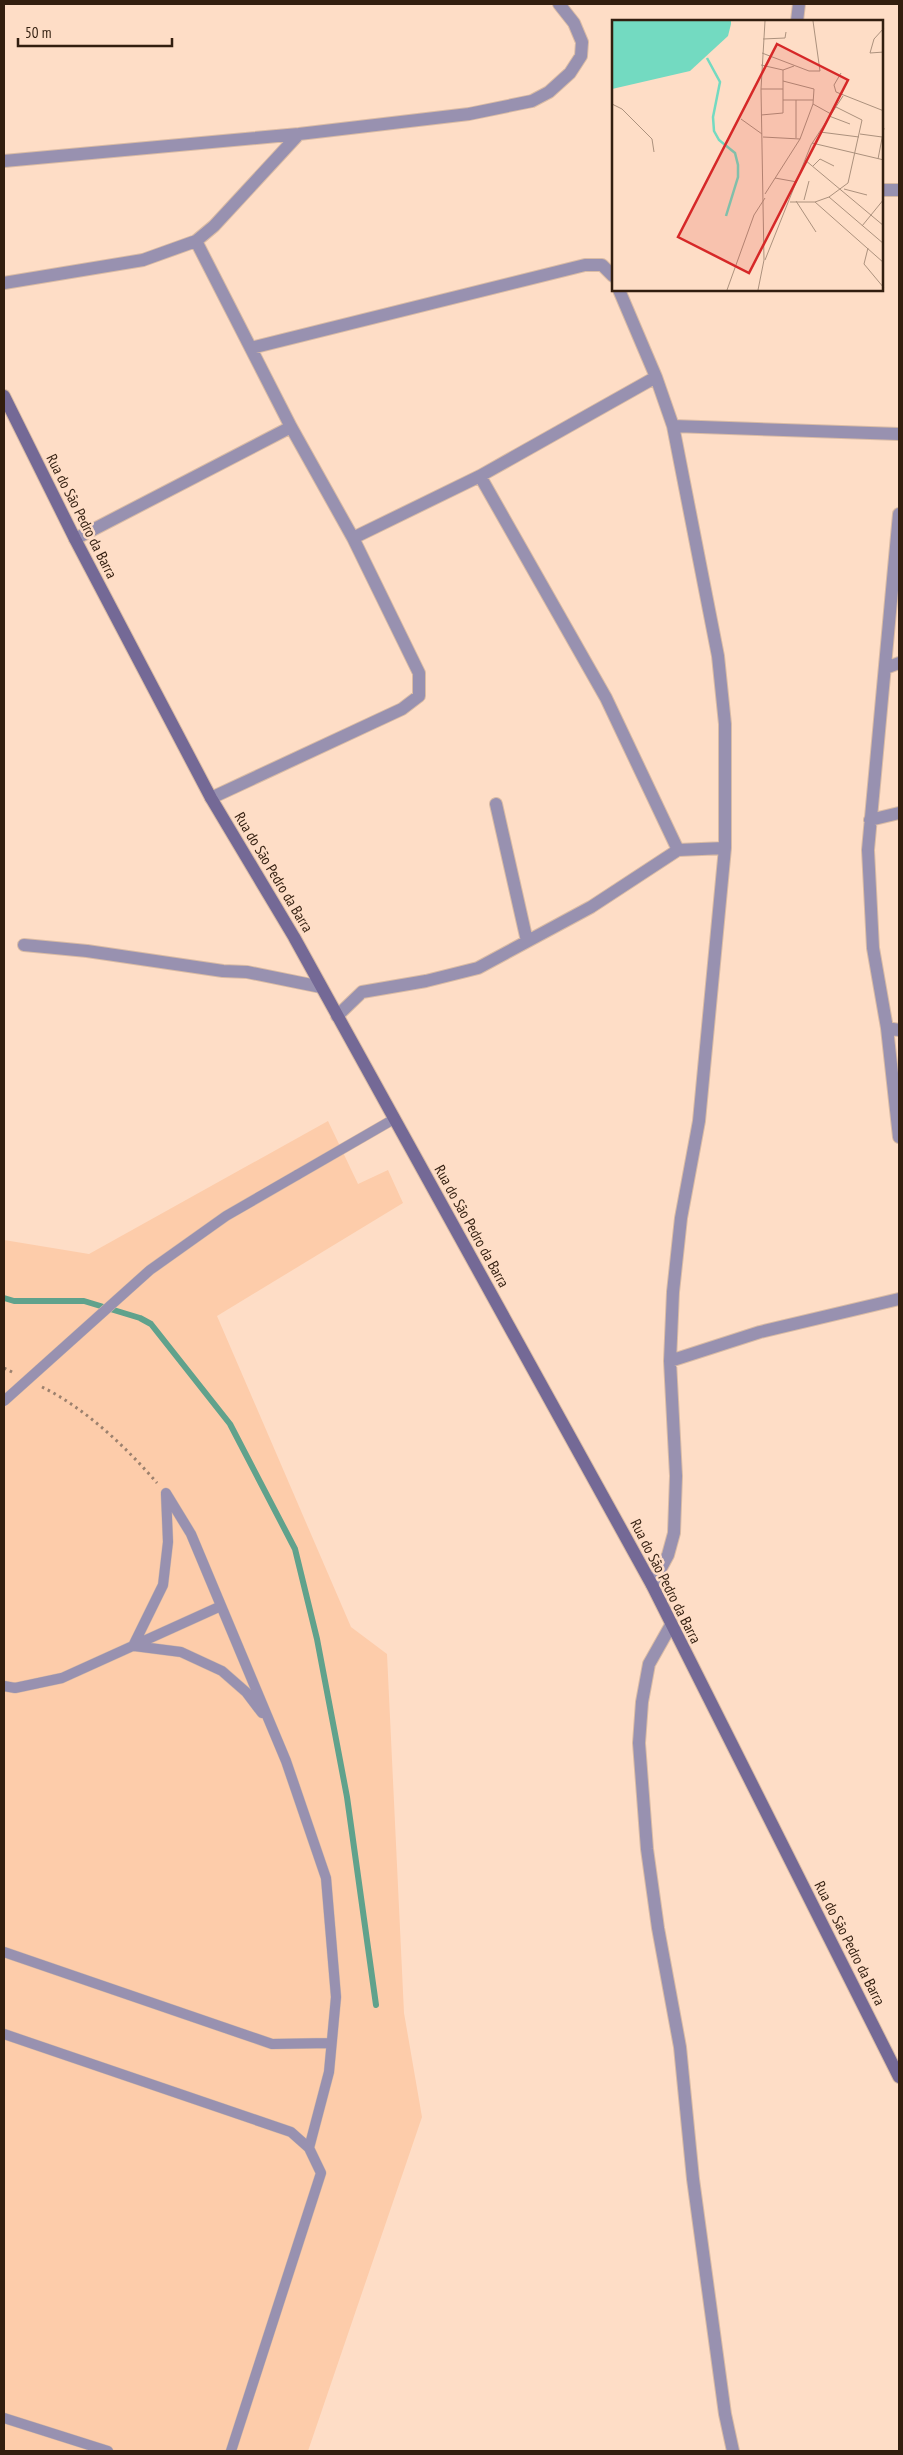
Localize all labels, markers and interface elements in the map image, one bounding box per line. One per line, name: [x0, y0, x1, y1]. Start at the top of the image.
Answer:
scale bar: [18, 15, 171, 47]
inset map: [612, 20, 883, 291]
text: 50 m: [25, 23, 51, 42]
street label: Rua do São Pedro da Barra: [42, 451, 122, 581]
street label: Rua do São Pedro da Barra: [231, 808, 317, 936]
street label: Rua do São Pedro da Barra: [431, 1162, 513, 1290]
street label: Rua do São Pedro da Barra: [626, 1516, 706, 1646]
street label: Rua do São Pedro da Barra: [810, 1878, 890, 2008]

